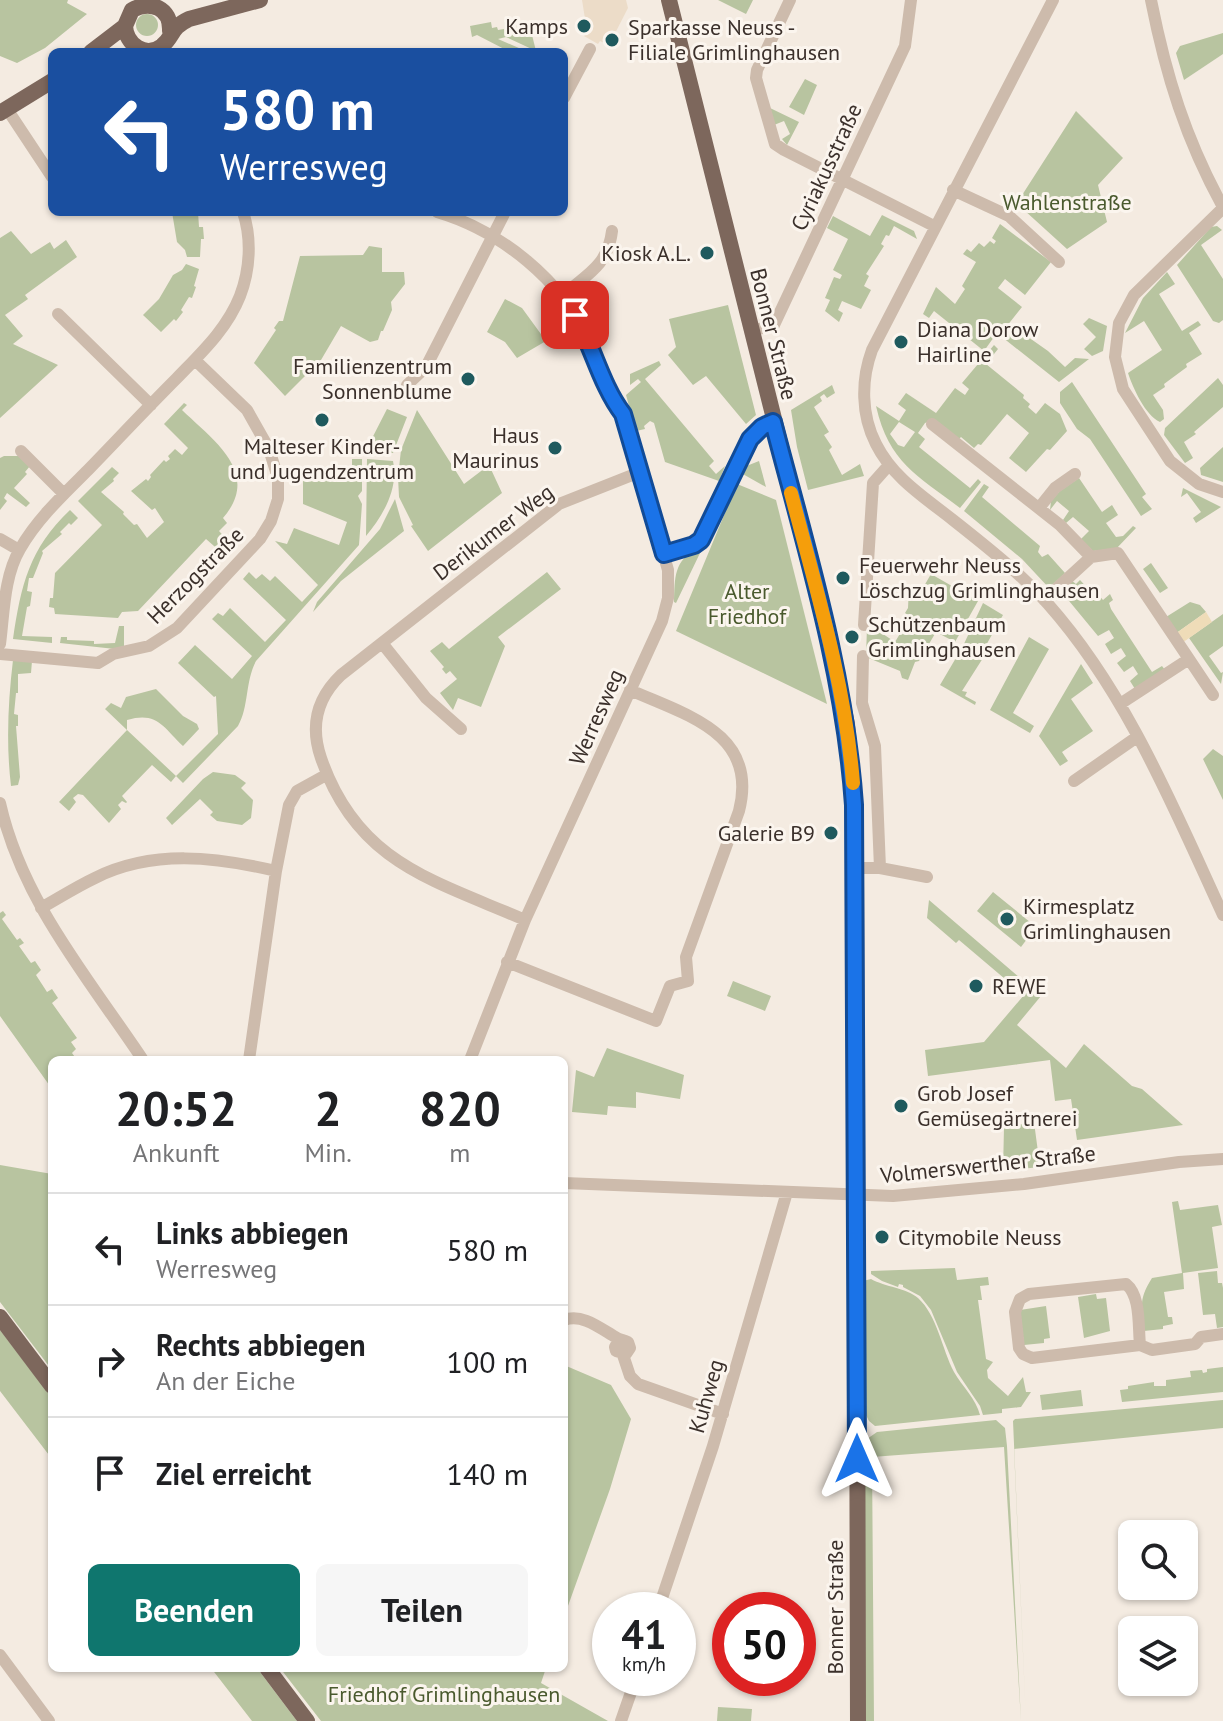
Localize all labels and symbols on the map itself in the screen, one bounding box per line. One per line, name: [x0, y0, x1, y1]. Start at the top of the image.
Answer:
place label: Kamps: [505, 12, 568, 40]
place label: Sparkasse Neuss - Filiale Grimlinghausen: [628, 13, 840, 66]
marker: Kamps: [575, 17, 593, 35]
marker: Sparkasse Neuss - Filiale Grimlinghausen: [603, 31, 621, 49]
street label: Cyriakusstraße: [784, 99, 868, 235]
park label: Wahlenstraße: [1002, 188, 1132, 216]
place label: Kiosk A.L.: [601, 239, 691, 267]
marker: Kiosk A.L.: [698, 244, 716, 262]
street label: Bonner Straße: [744, 265, 804, 403]
pin: [541, 281, 609, 349]
place label: Diana Dorow Hairline: [917, 315, 1038, 368]
marker: Diana Dorow Hairline: [892, 333, 910, 351]
place label: Familienzentrum Sonnenblume: [293, 352, 452, 405]
marker: Familienzentrum Sonnenblume: [459, 370, 477, 388]
marker: Malteser Kinder- und Jugendzentrum: [313, 411, 331, 429]
place label: Haus Maurinus: [452, 421, 539, 474]
place label: Malteser Kinder- und Jugendzentrum: [230, 432, 414, 485]
marker: Haus Maurinus: [546, 439, 564, 457]
street label: Derikumer Weg: [427, 478, 559, 586]
street label: Herzogstraße: [141, 521, 249, 629]
place label: Feuerwehr Neuss Löschzug Grimlinghausen: [859, 551, 1100, 604]
marker: Feuerwehr Neuss Löschzug Grimlinghausen: [834, 569, 852, 587]
park label: Alter Friedhof: [708, 577, 787, 630]
place label: Schützenbaum Grimlinghausen: [868, 610, 1016, 663]
marker: Schützenbaum Grimlinghausen: [843, 628, 861, 646]
street label: Werresweg: [562, 664, 630, 770]
place label: Galerie B9: [718, 819, 815, 847]
marker: Galerie B9: [822, 824, 840, 842]
place label: Kirmesplatz Grimlinghausen: [1023, 892, 1171, 945]
marker: Kirmesplatz Grimlinghausen: [998, 910, 1016, 928]
place label: REWE: [992, 972, 1047, 1000]
marker: REWE: [967, 977, 985, 995]
place label: Grob Josef Gemüsegärtnerei: [917, 1079, 1078, 1132]
marker: Grob Josef Gemüsegärtnerei: [892, 1097, 910, 1115]
street label: Volmerswerther Straße: [878, 1139, 1097, 1189]
place label: Citymobile Neuss: [898, 1223, 1061, 1251]
marker: Citymobile Neuss: [873, 1228, 891, 1246]
street label: Kuhweg: [682, 1356, 730, 1436]
position arrow: [815, 1417, 899, 1501]
street label: Bonner Straße: [821, 1540, 849, 1674]
speed limit sign: 50: [712, 1592, 816, 1696]
park label: Friedhof Grimlinghausen: [328, 1680, 560, 1708]

